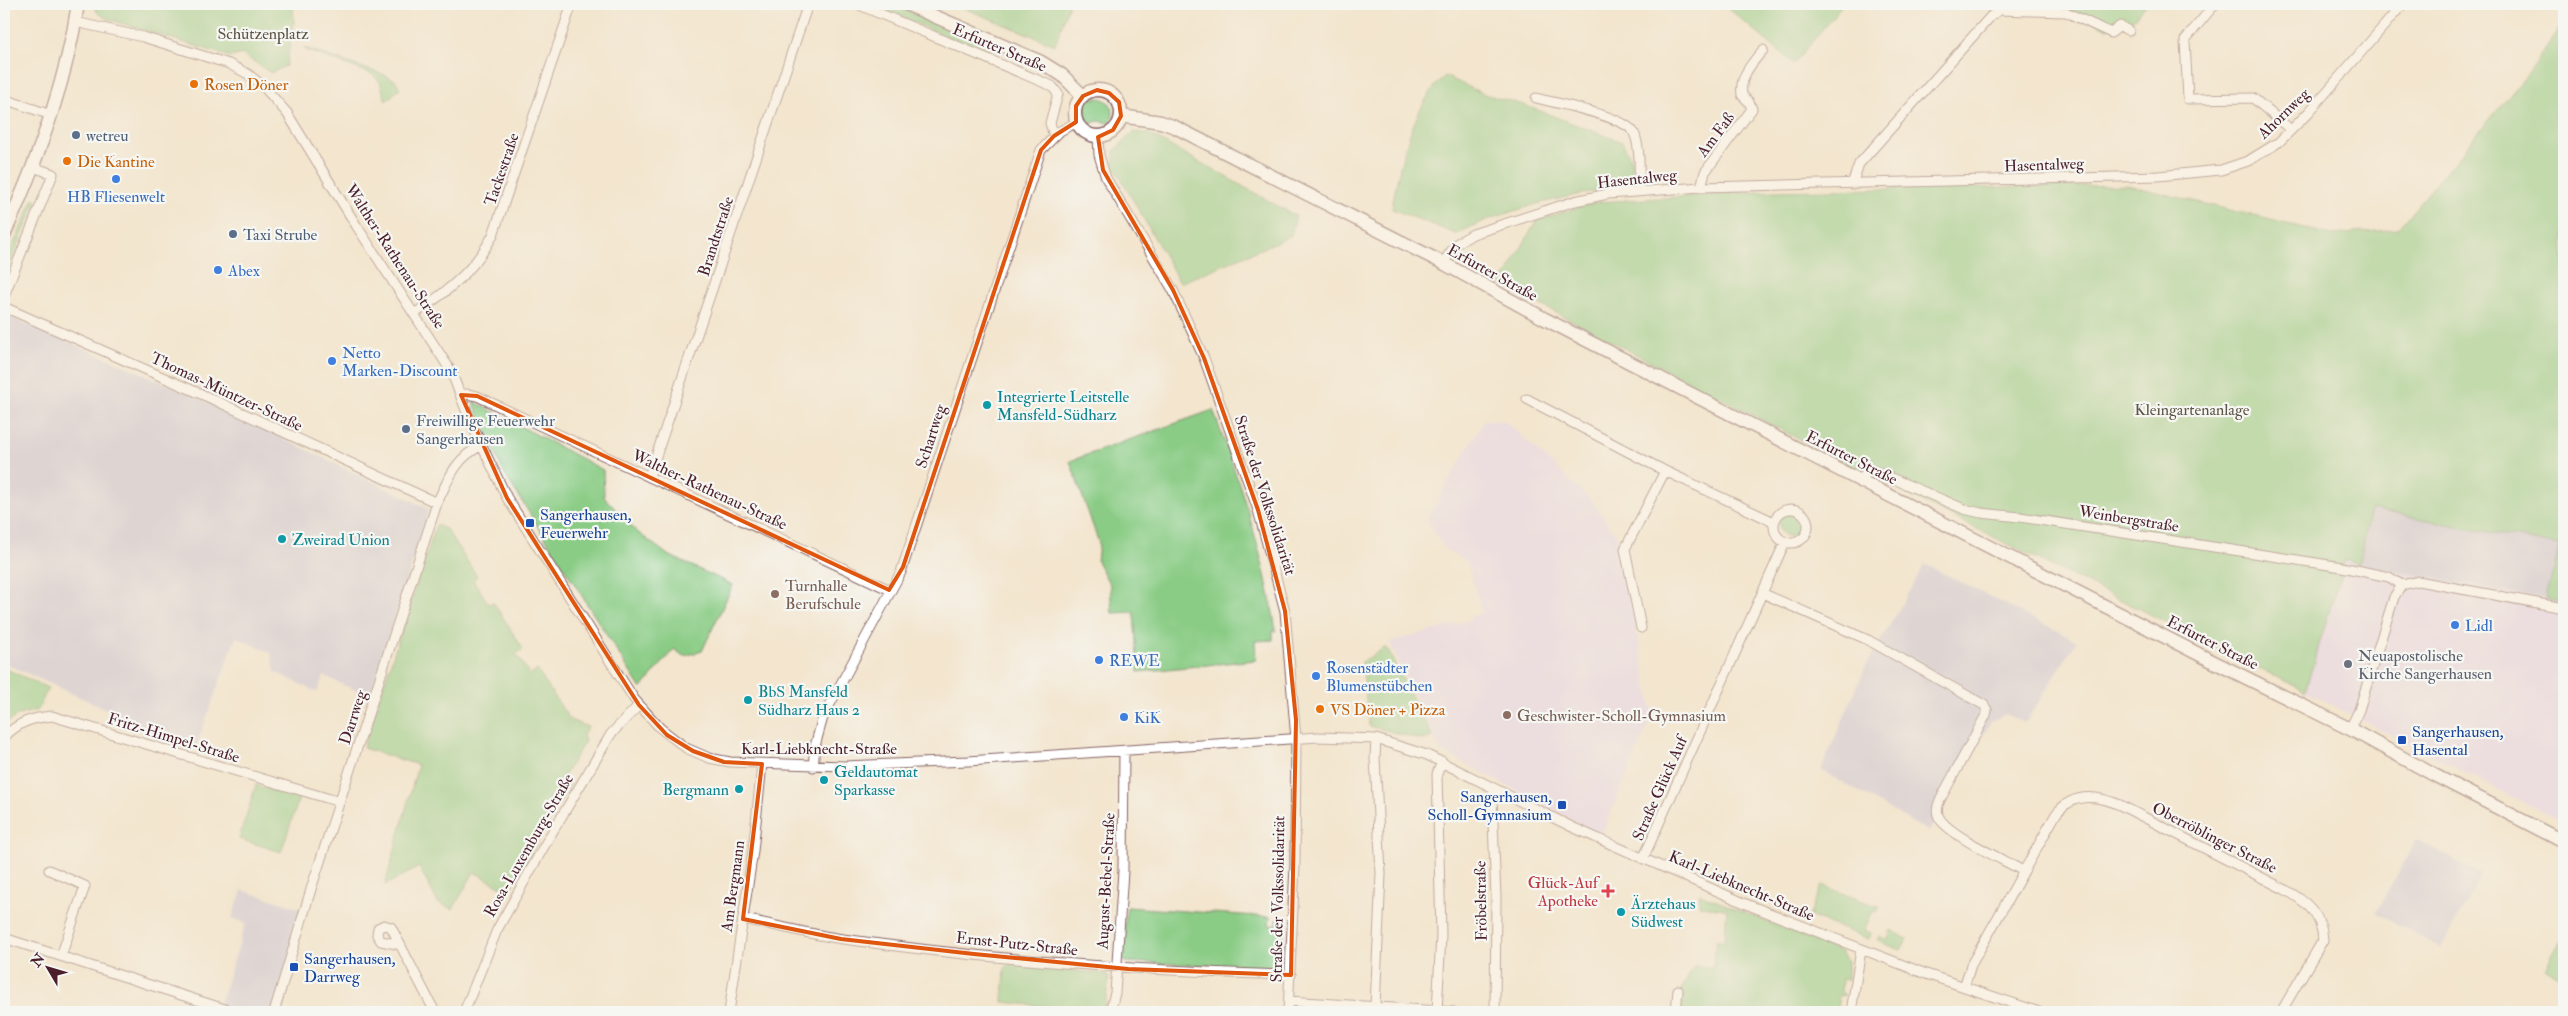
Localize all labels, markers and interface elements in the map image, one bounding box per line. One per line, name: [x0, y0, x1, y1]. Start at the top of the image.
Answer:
street label: Erfurter Straße: [950, 19, 1050, 77]
park label: Schützenplatz: [217, 24, 309, 45]
place label: Rosen Döner: [204, 75, 288, 95]
marker: Rosen Döner: [188, 78, 200, 90]
street label: Ahornweg: [2253, 83, 2315, 144]
street label: Am Faß: [1692, 108, 1739, 162]
place label: wetreu: [86, 126, 129, 146]
marker: wetreu: [70, 129, 82, 141]
street label: Tackestraße: [480, 130, 524, 208]
place label: Die Kantine: [77, 152, 155, 172]
street label: Hasentalweg: [2004, 154, 2086, 176]
marker: Die Kantine: [61, 155, 73, 167]
street label: Hasentalweg: [1596, 165, 1679, 193]
marker: HB Fliesenwelt: [110, 173, 122, 185]
street label: Walther-Rathenau-Straße: [340, 180, 450, 333]
place label: HB Fliesenwelt: [67, 187, 165, 207]
street label: Brandtstraße: [694, 194, 738, 279]
place label: Taxi Strube: [243, 225, 318, 245]
marker: Taxi Strube: [227, 228, 239, 240]
street label: Erfurter Straße: [1444, 240, 1541, 306]
place label: Abex: [227, 261, 260, 281]
marker: Abex: [212, 264, 224, 276]
place label: Netto Marken-Discount: [342, 343, 457, 381]
street label: Thomas-Müntzer-Straße: [148, 348, 306, 436]
marker: Netto Marken-Discount: [326, 355, 338, 367]
place label: Integrierte Leitstelle Mansfeld-Südharz: [997, 387, 1130, 425]
marker: Integrierte Leitstelle Mansfeld-Südharz: [981, 399, 993, 411]
park label: Kleingartenanlage: [2134, 400, 2250, 420]
street label: Schartweg: [911, 401, 951, 471]
place label: Freiwillige Feuerwehr Sangerhausen: [416, 411, 555, 449]
street label: Straße der Volkssolidarität: [1230, 413, 1300, 578]
marker: Freiwillige Feuerwehr Sangerhausen: [400, 423, 412, 435]
street label: Erfurter Straße: [1802, 426, 1901, 490]
street label: Walther-Rathenau-Straße: [628, 445, 790, 535]
street label: Weinbergstraße: [2077, 501, 2181, 537]
place label: Sangerhausen, Feuerwehr: [540, 505, 632, 543]
marker: Sangerhausen, Feuerwehr: [524, 517, 536, 529]
place label: Zweirad Union: [292, 530, 390, 550]
marker: Zweirad Union: [276, 533, 288, 545]
place label: Turnhalle Berufschule: [785, 576, 861, 614]
marker: Turnhalle Berufschule: [769, 588, 781, 600]
street label: Erfurter Straße: [2163, 611, 2262, 675]
place label: Lidl: [2465, 616, 2493, 636]
marker: Lidl: [2449, 619, 2461, 631]
place label: Neuapostolische Kirche Sangerhausen: [2358, 646, 2492, 684]
place label: REWE: [1109, 651, 1160, 671]
marker: REWE: [1093, 654, 1105, 666]
place label: Rosenstädter Blumenstübchen: [1326, 658, 1433, 696]
marker: Neuapostolische Kirche Sangerhausen: [2342, 658, 2354, 670]
marker: Rosenstädter Blumenstübchen: [1310, 670, 1322, 682]
place label: BbS Mansfeld Südharz Haus 2: [758, 682, 860, 720]
street label: Darrweg: [335, 687, 371, 747]
marker: BbS Mansfeld Südharz Haus 2: [742, 694, 754, 706]
place label: VS Döner + Pizza: [1330, 700, 1446, 720]
marker: VS Döner + Pizza: [1314, 703, 1326, 715]
place label: Geschwister-Scholl-Gymnasium: [1517, 706, 1726, 726]
street label: Fritz-Himpel-Straße: [105, 708, 242, 769]
place label: KiK: [1134, 708, 1161, 728]
marker: Geschwister-Scholl-Gymnasium: [1501, 709, 1513, 721]
marker: KiK: [1118, 711, 1130, 723]
place label: Sangerhausen, Hasental: [2412, 722, 2504, 760]
street label: Straße Glück Auf: [1628, 731, 1693, 844]
marker: Sangerhausen, Hasental: [2396, 734, 2408, 746]
street label: Karl-Liebknecht-Straße: [741, 739, 897, 759]
place label: Geldautomat Sparkasse: [834, 762, 918, 801]
street label: Rosa-Luxemburg-Straße: [480, 770, 578, 921]
marker: Geldautomat Sparkasse: [818, 774, 830, 786]
place label: Bergmann: [663, 780, 729, 800]
marker: Bergmann: [733, 783, 745, 795]
place label: Sangerhausen, Scholl-Gymnasium: [1428, 787, 1553, 825]
street label: Oberröblinger Straße: [2149, 798, 2281, 878]
marker: Sangerhausen, Scholl-Gymnasium: [1556, 799, 1568, 811]
street label: August-Bebel-Straße: [1092, 812, 1120, 951]
street label: Straße der Volkssolidarität: [1267, 815, 1289, 983]
street label: Am Bergmann: [717, 839, 749, 934]
street label: Karl-Liebknecht-Straße: [1666, 846, 1818, 926]
street label: Fröbelstraße: [1470, 860, 1492, 941]
place label: Glück-Auf Apotheke: [1528, 873, 1601, 912]
marker: Glück-Auf Apotheke: [1602, 885, 1614, 897]
place label: Ärztehaus Südwest: [1630, 894, 1695, 932]
marker: Ärztehaus Südwest: [1615, 906, 1627, 918]
street label: Ernst-Putz-Straße: [955, 928, 1079, 960]
north arrow: [22, 944, 72, 994]
place label: Sangerhausen, Darrweg: [304, 949, 396, 987]
text: N: [27, 950, 49, 971]
marker: Sangerhausen, Darrweg: [288, 961, 300, 973]

